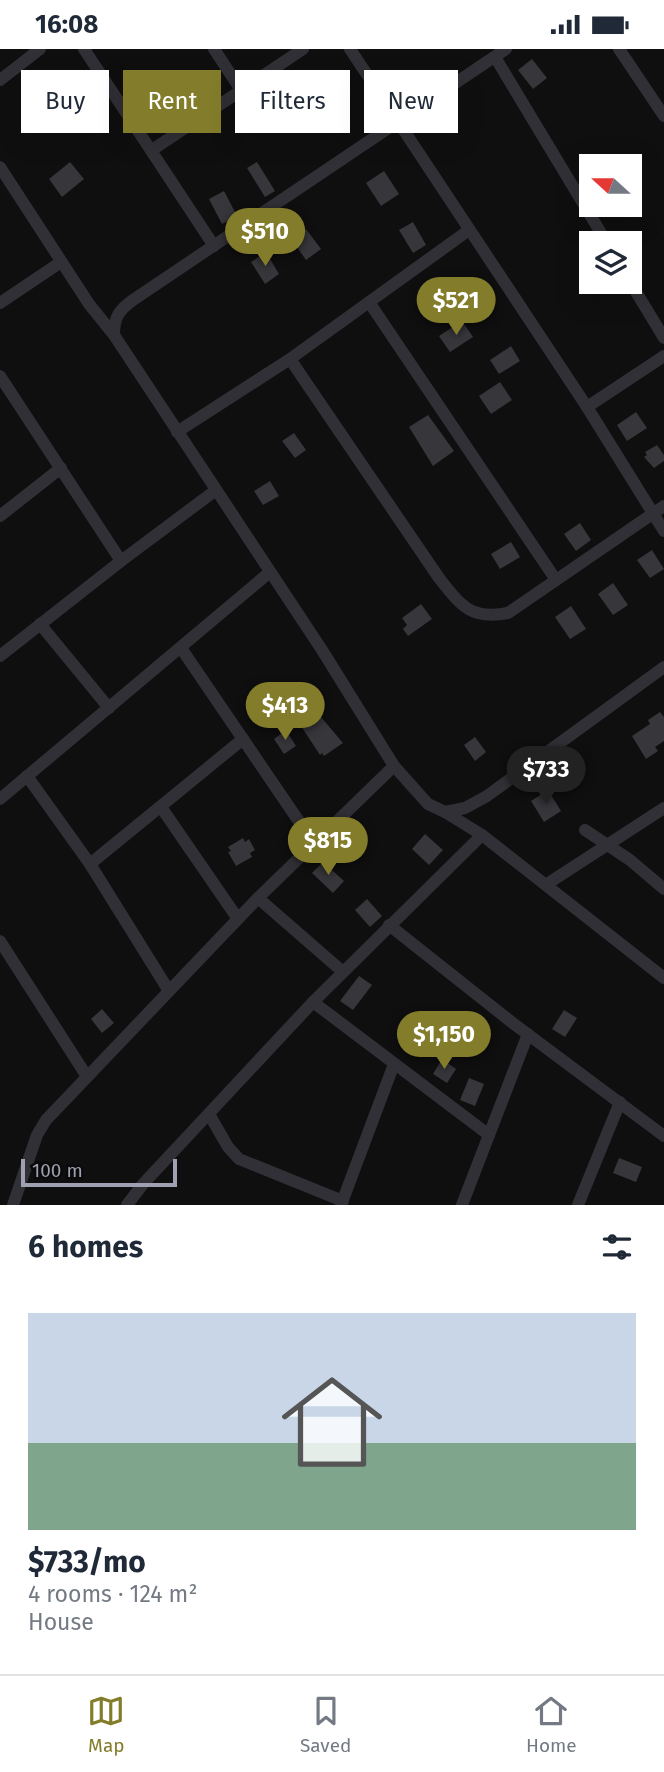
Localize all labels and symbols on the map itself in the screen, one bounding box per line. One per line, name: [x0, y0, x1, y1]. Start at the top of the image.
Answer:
north arrow: [579, 154, 642, 217]
pin: $510: [224, 209, 306, 268]
pin: $521: [415, 278, 497, 337]
pin: $413: [244, 683, 326, 742]
pin: $733: [505, 747, 587, 806]
pin: $815: [287, 817, 369, 877]
pin: $1,150: [387, 1011, 501, 1071]
scale bar: [21, 1156, 177, 1188]

